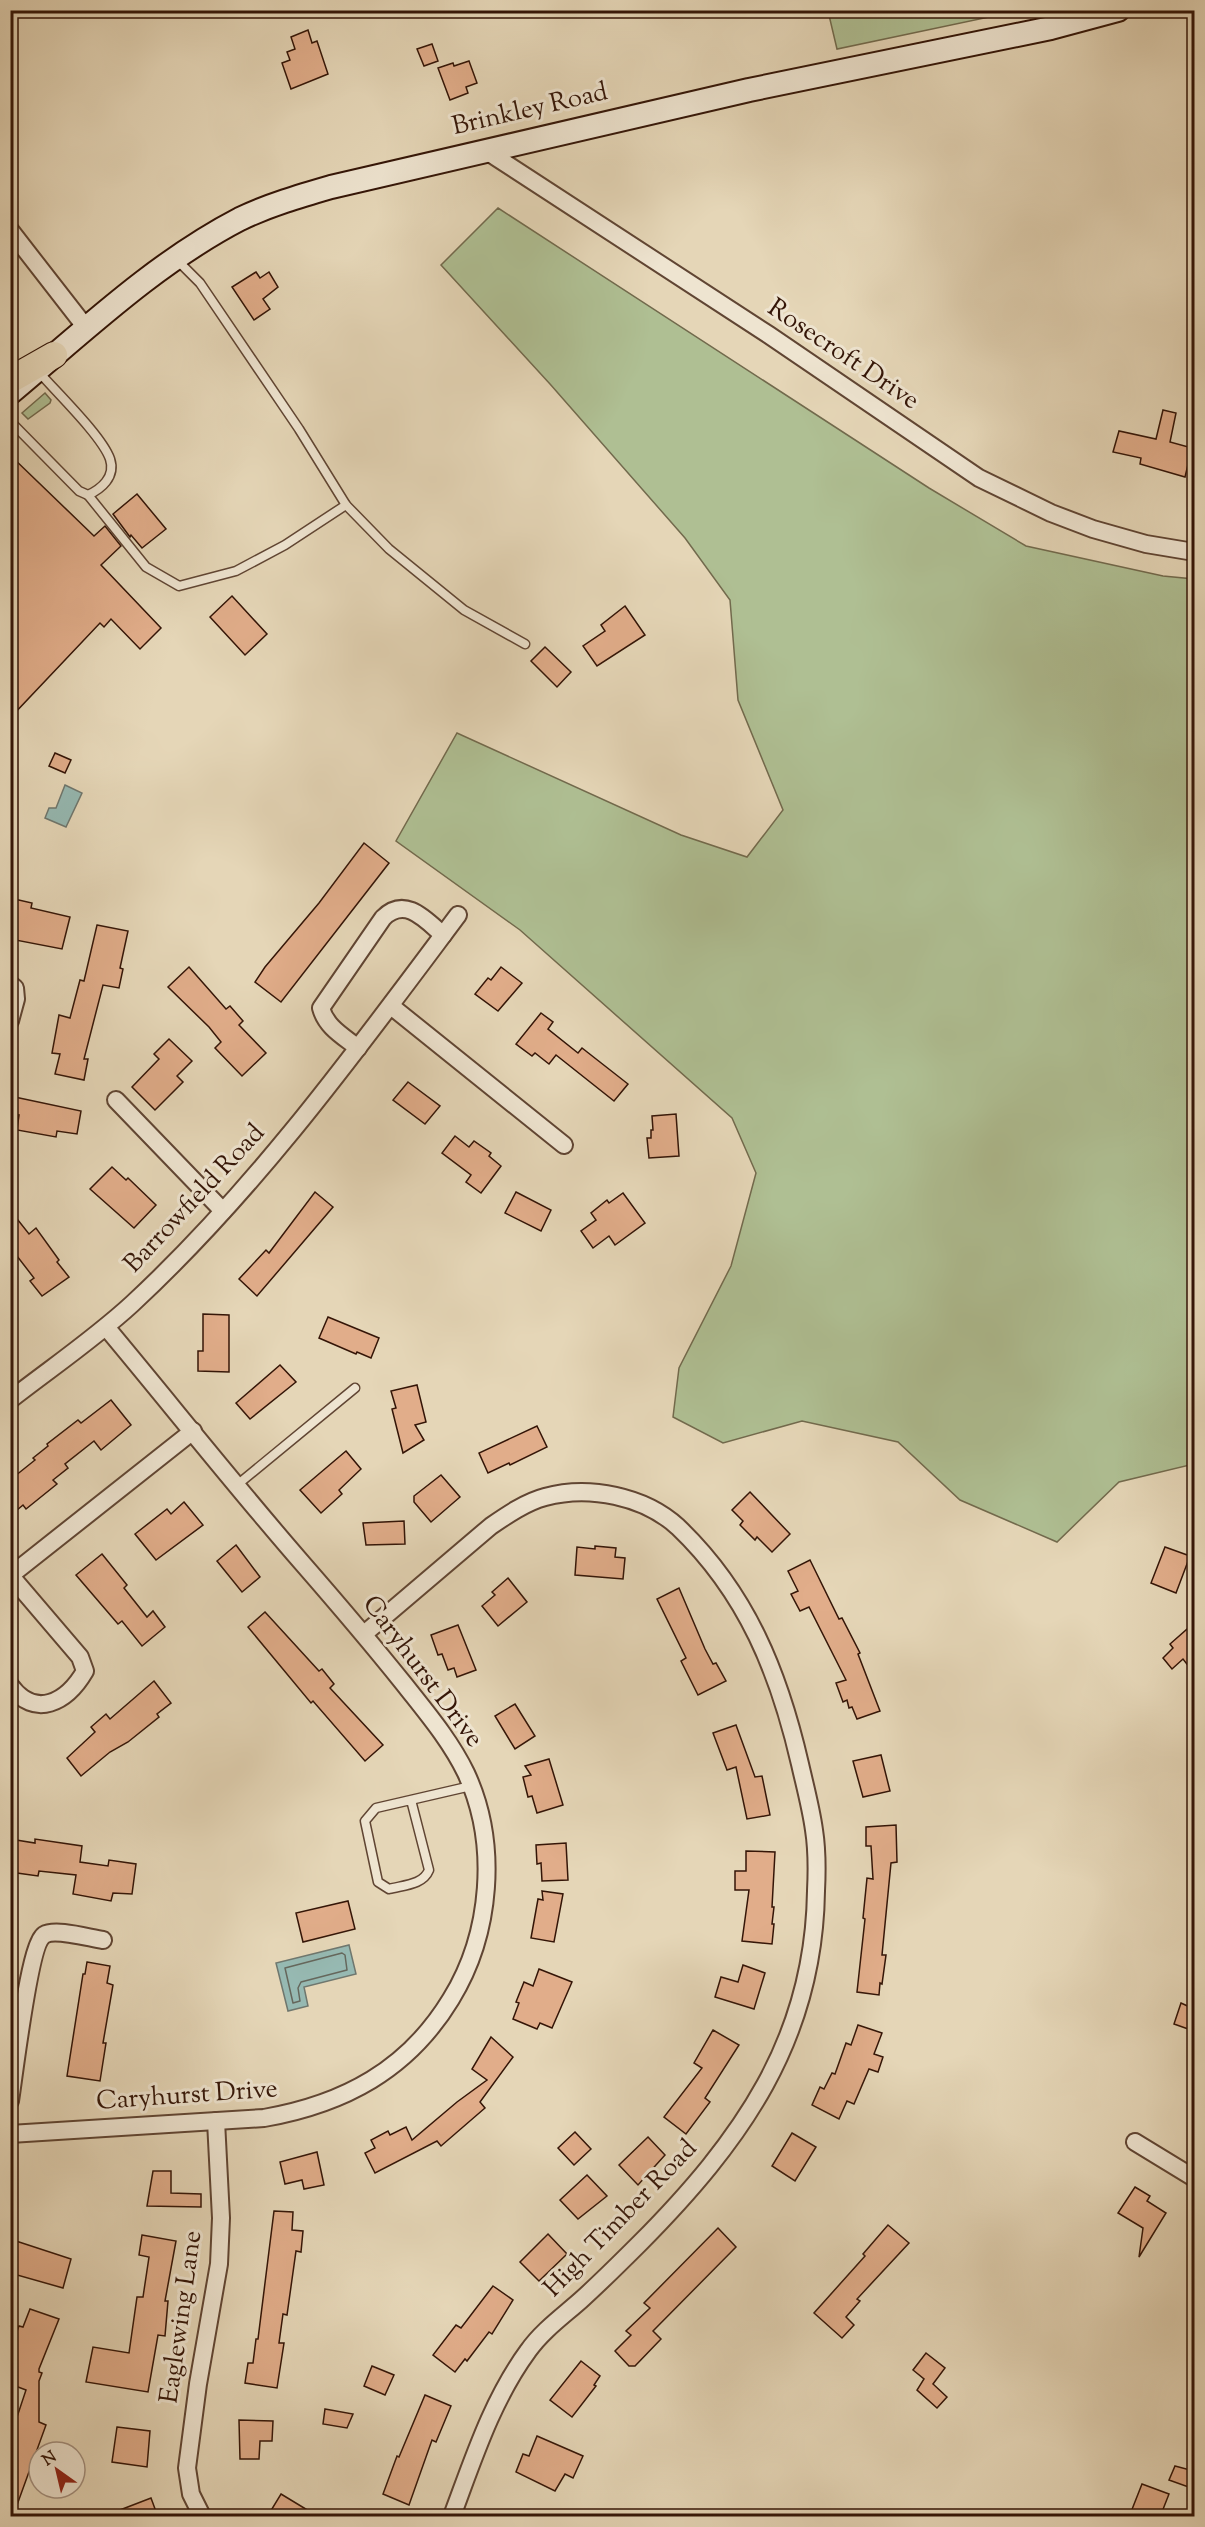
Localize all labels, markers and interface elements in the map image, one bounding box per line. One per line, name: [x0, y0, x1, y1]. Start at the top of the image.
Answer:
street label: Brinkley Road: [449, 74, 612, 146]
street label: Rosecroft Drive: [760, 290, 926, 420]
street label: Barrowfield Road: [116, 1116, 274, 1282]
street label: Caryhurst Drive: [353, 1588, 491, 1756]
street label: Caryhurst Drive: [95, 2071, 279, 2121]
street label: High Timber Road: [536, 2131, 706, 2306]
street label: Eaglewing Lane: [152, 2228, 212, 2406]
north arrow: [27, 2440, 87, 2500]
text: N: [38, 2446, 62, 2473]

